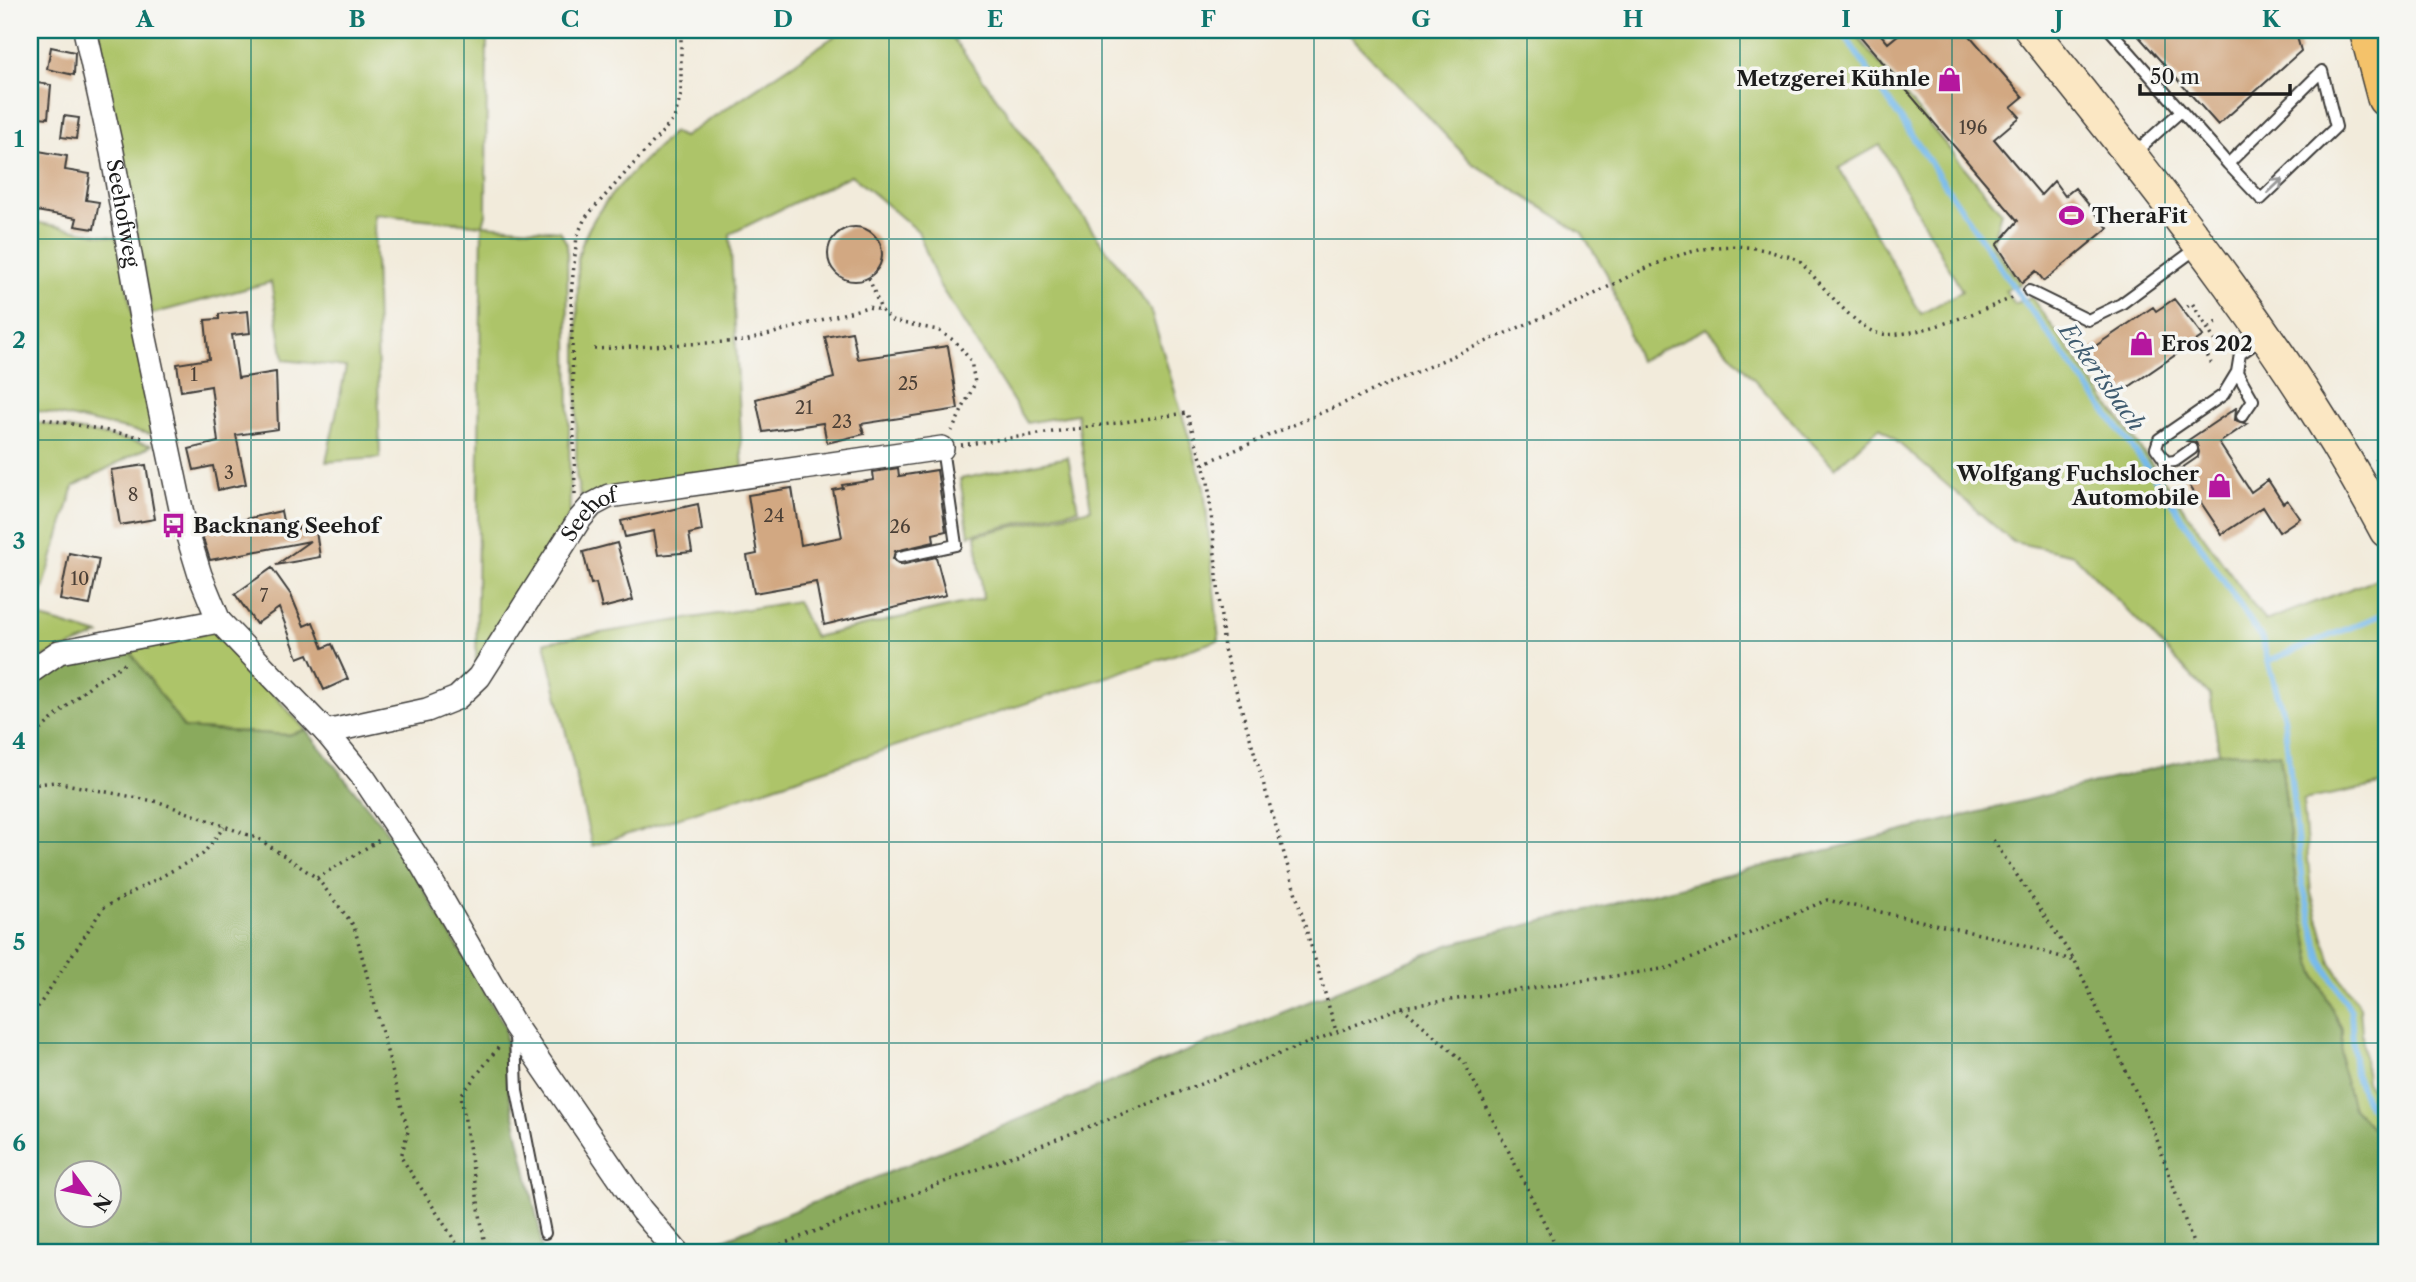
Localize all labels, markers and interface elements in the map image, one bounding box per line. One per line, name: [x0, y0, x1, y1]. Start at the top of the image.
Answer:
text: A: [135, 5, 155, 33]
text: B: [348, 5, 366, 33]
text: C: [561, 5, 579, 33]
text: D: [773, 5, 793, 33]
text: E: [987, 5, 1003, 33]
text: F: [1200, 5, 1216, 33]
text: G: [1411, 5, 1431, 33]
text: H: [1623, 5, 1644, 33]
text: I: [1841, 5, 1851, 33]
text: J: [2050, 5, 2064, 33]
text: K: [2262, 5, 2281, 33]
scale bar: [2140, 52, 2290, 96]
text: 50 m: [2150, 64, 2200, 89]
shop icon: Metzgerei Kühnle: [1936, 65, 1964, 93]
place label: Metzgerei Kühnle: [1736, 66, 1930, 91]
house number: 196: [1959, 117, 1987, 139]
text: 1: [14, 125, 25, 153]
street label: Seehofweg: [101, 157, 145, 270]
one-way arrow: [2266, 177, 2283, 194]
sports icon: TheraFit: [2058, 202, 2086, 230]
place label: TheraFit: [2092, 203, 2188, 228]
water label: Eckertsbach: [2052, 316, 2151, 437]
text: 2: [12, 326, 26, 354]
shop icon: Eros 202: [2127, 330, 2155, 358]
place label: Eros 202: [2161, 331, 2253, 356]
house number: 1: [190, 364, 198, 386]
house number: 25: [898, 373, 918, 395]
house number: 21: [795, 397, 813, 419]
house number: 23: [832, 411, 852, 433]
place label: Wolfgang Fuchslocher Automobile: [1956, 461, 2200, 510]
house number: 3: [224, 462, 234, 484]
shop icon: Wolfgang Fuchslocher Automobile: [2205, 472, 2233, 500]
street label: Seehof: [556, 482, 621, 546]
house number: 8: [128, 484, 138, 506]
house number: 24: [764, 505, 784, 527]
bus stop icon: Backnang Seehof: [159, 512, 187, 540]
place label: Backnang Seehof: [193, 513, 383, 538]
house number: 26: [890, 516, 910, 538]
text: 3: [13, 527, 26, 555]
house number: 10: [71, 568, 89, 590]
house number: 7: [260, 585, 269, 607]
text: 4: [12, 727, 26, 755]
text: 5: [13, 928, 25, 956]
text: 6: [12, 1129, 26, 1157]
north arrow: [52, 1160, 122, 1230]
text: N: [88, 1190, 116, 1216]

